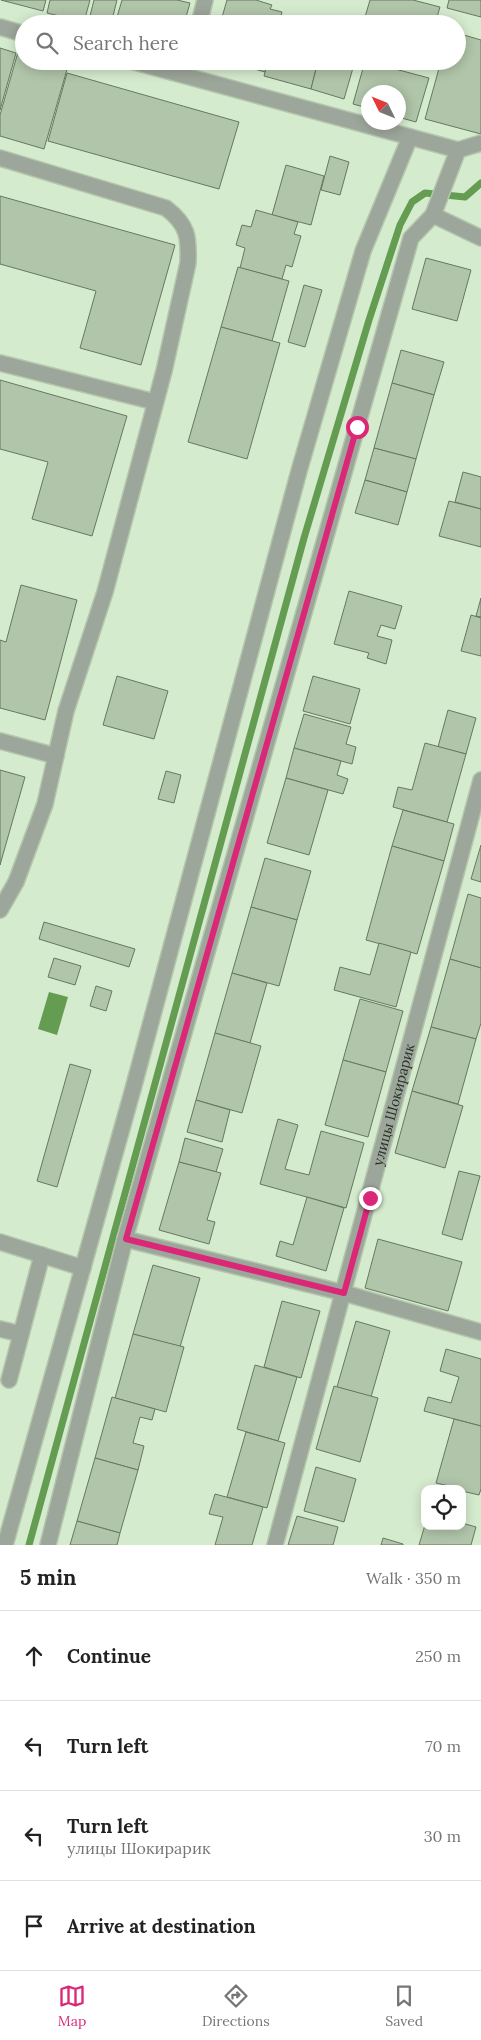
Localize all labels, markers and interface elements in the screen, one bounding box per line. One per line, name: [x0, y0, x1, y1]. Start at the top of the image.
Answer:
search box: [15, 15, 466, 70]
icon: search: [33, 29, 61, 57]
text: Search here: [73, 31, 179, 55]
north arrow: [361, 85, 406, 130]
route start: [346, 416, 369, 439]
street label: улицы Шокирарик: [369, 1041, 419, 1168]
route end: [359, 1187, 382, 1210]
map controls: [421, 1485, 466, 1530]
button: locate: [421, 1485, 466, 1530]
text: 5 min: [20, 1564, 76, 1591]
text: Walk · 350 m: [366, 1568, 461, 1588]
icon: ahead: [20, 1642, 48, 1670]
text: Continue: [67, 1644, 151, 1668]
text: 250 m: [415, 1646, 461, 1666]
icon: left: [20, 1732, 48, 1760]
text: Turn left: [67, 1734, 148, 1758]
text: 70 m: [425, 1736, 461, 1756]
text: Turn left: [67, 1814, 148, 1838]
icon: left: [20, 1822, 48, 1850]
text: 30 m: [424, 1826, 461, 1846]
text: улицы Шокирарик: [67, 1838, 211, 1858]
icon: arrive: [20, 1912, 48, 1940]
text: Arrive at destination: [67, 1914, 256, 1938]
tab: Map: [58, 1982, 86, 2030]
tab: Directions: [202, 1982, 270, 2030]
tab: Saved: [385, 1982, 423, 2030]

